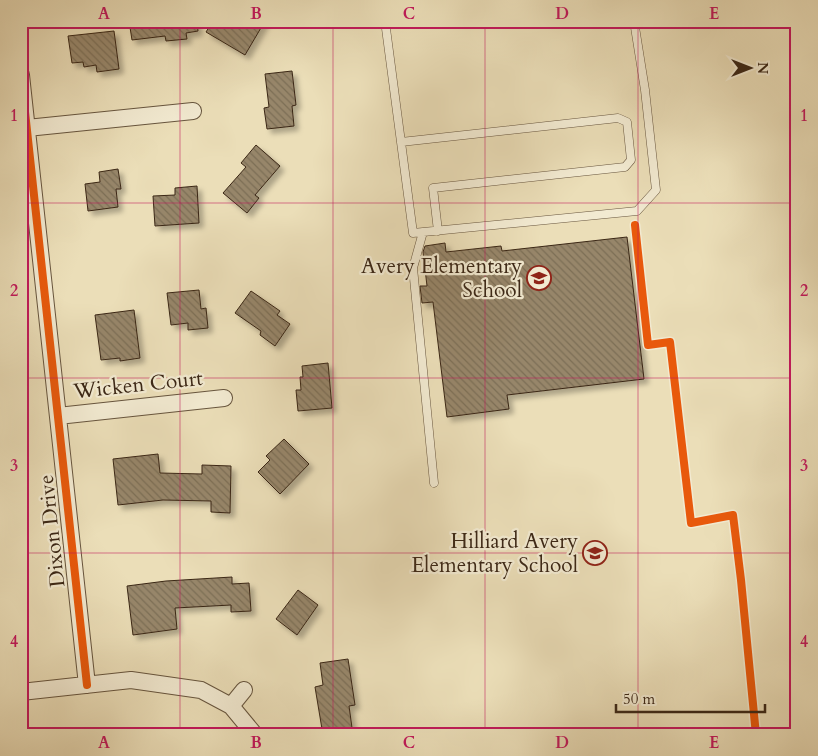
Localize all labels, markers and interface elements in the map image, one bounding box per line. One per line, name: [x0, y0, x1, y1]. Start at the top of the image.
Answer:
text: A: [98, 3, 110, 25]
text: B: [250, 3, 262, 25]
text: C: [403, 3, 415, 25]
text: D: [555, 3, 569, 25]
text: E: [709, 3, 719, 25]
north arrow: [726, 42, 776, 92]
text: N: [753, 62, 772, 74]
text: 1: [10, 105, 18, 127]
text: 1: [800, 105, 808, 127]
place label: Avery Elementary School: [361, 252, 522, 305]
school or university icon: Avery Elementary School: [526, 265, 552, 291]
text: 2: [10, 280, 18, 302]
text: 2: [800, 280, 808, 302]
street label: Wicken Court: [71, 364, 205, 406]
text: 3: [10, 455, 18, 477]
text: 3: [800, 455, 808, 477]
street label: Dixon Drive: [32, 473, 72, 589]
place label: Hilliard Avery Elementary School: [411, 527, 578, 580]
school or university icon: Hilliard Avery Elementary School: [582, 540, 608, 566]
text: 4: [10, 631, 18, 653]
text: 4: [800, 631, 808, 653]
scale bar: [616, 681, 764, 713]
text: 50 m: [623, 689, 655, 709]
text: A: [98, 732, 110, 754]
text: B: [250, 732, 262, 754]
text: C: [403, 732, 415, 754]
text: D: [555, 732, 569, 754]
text: E: [709, 732, 719, 754]

